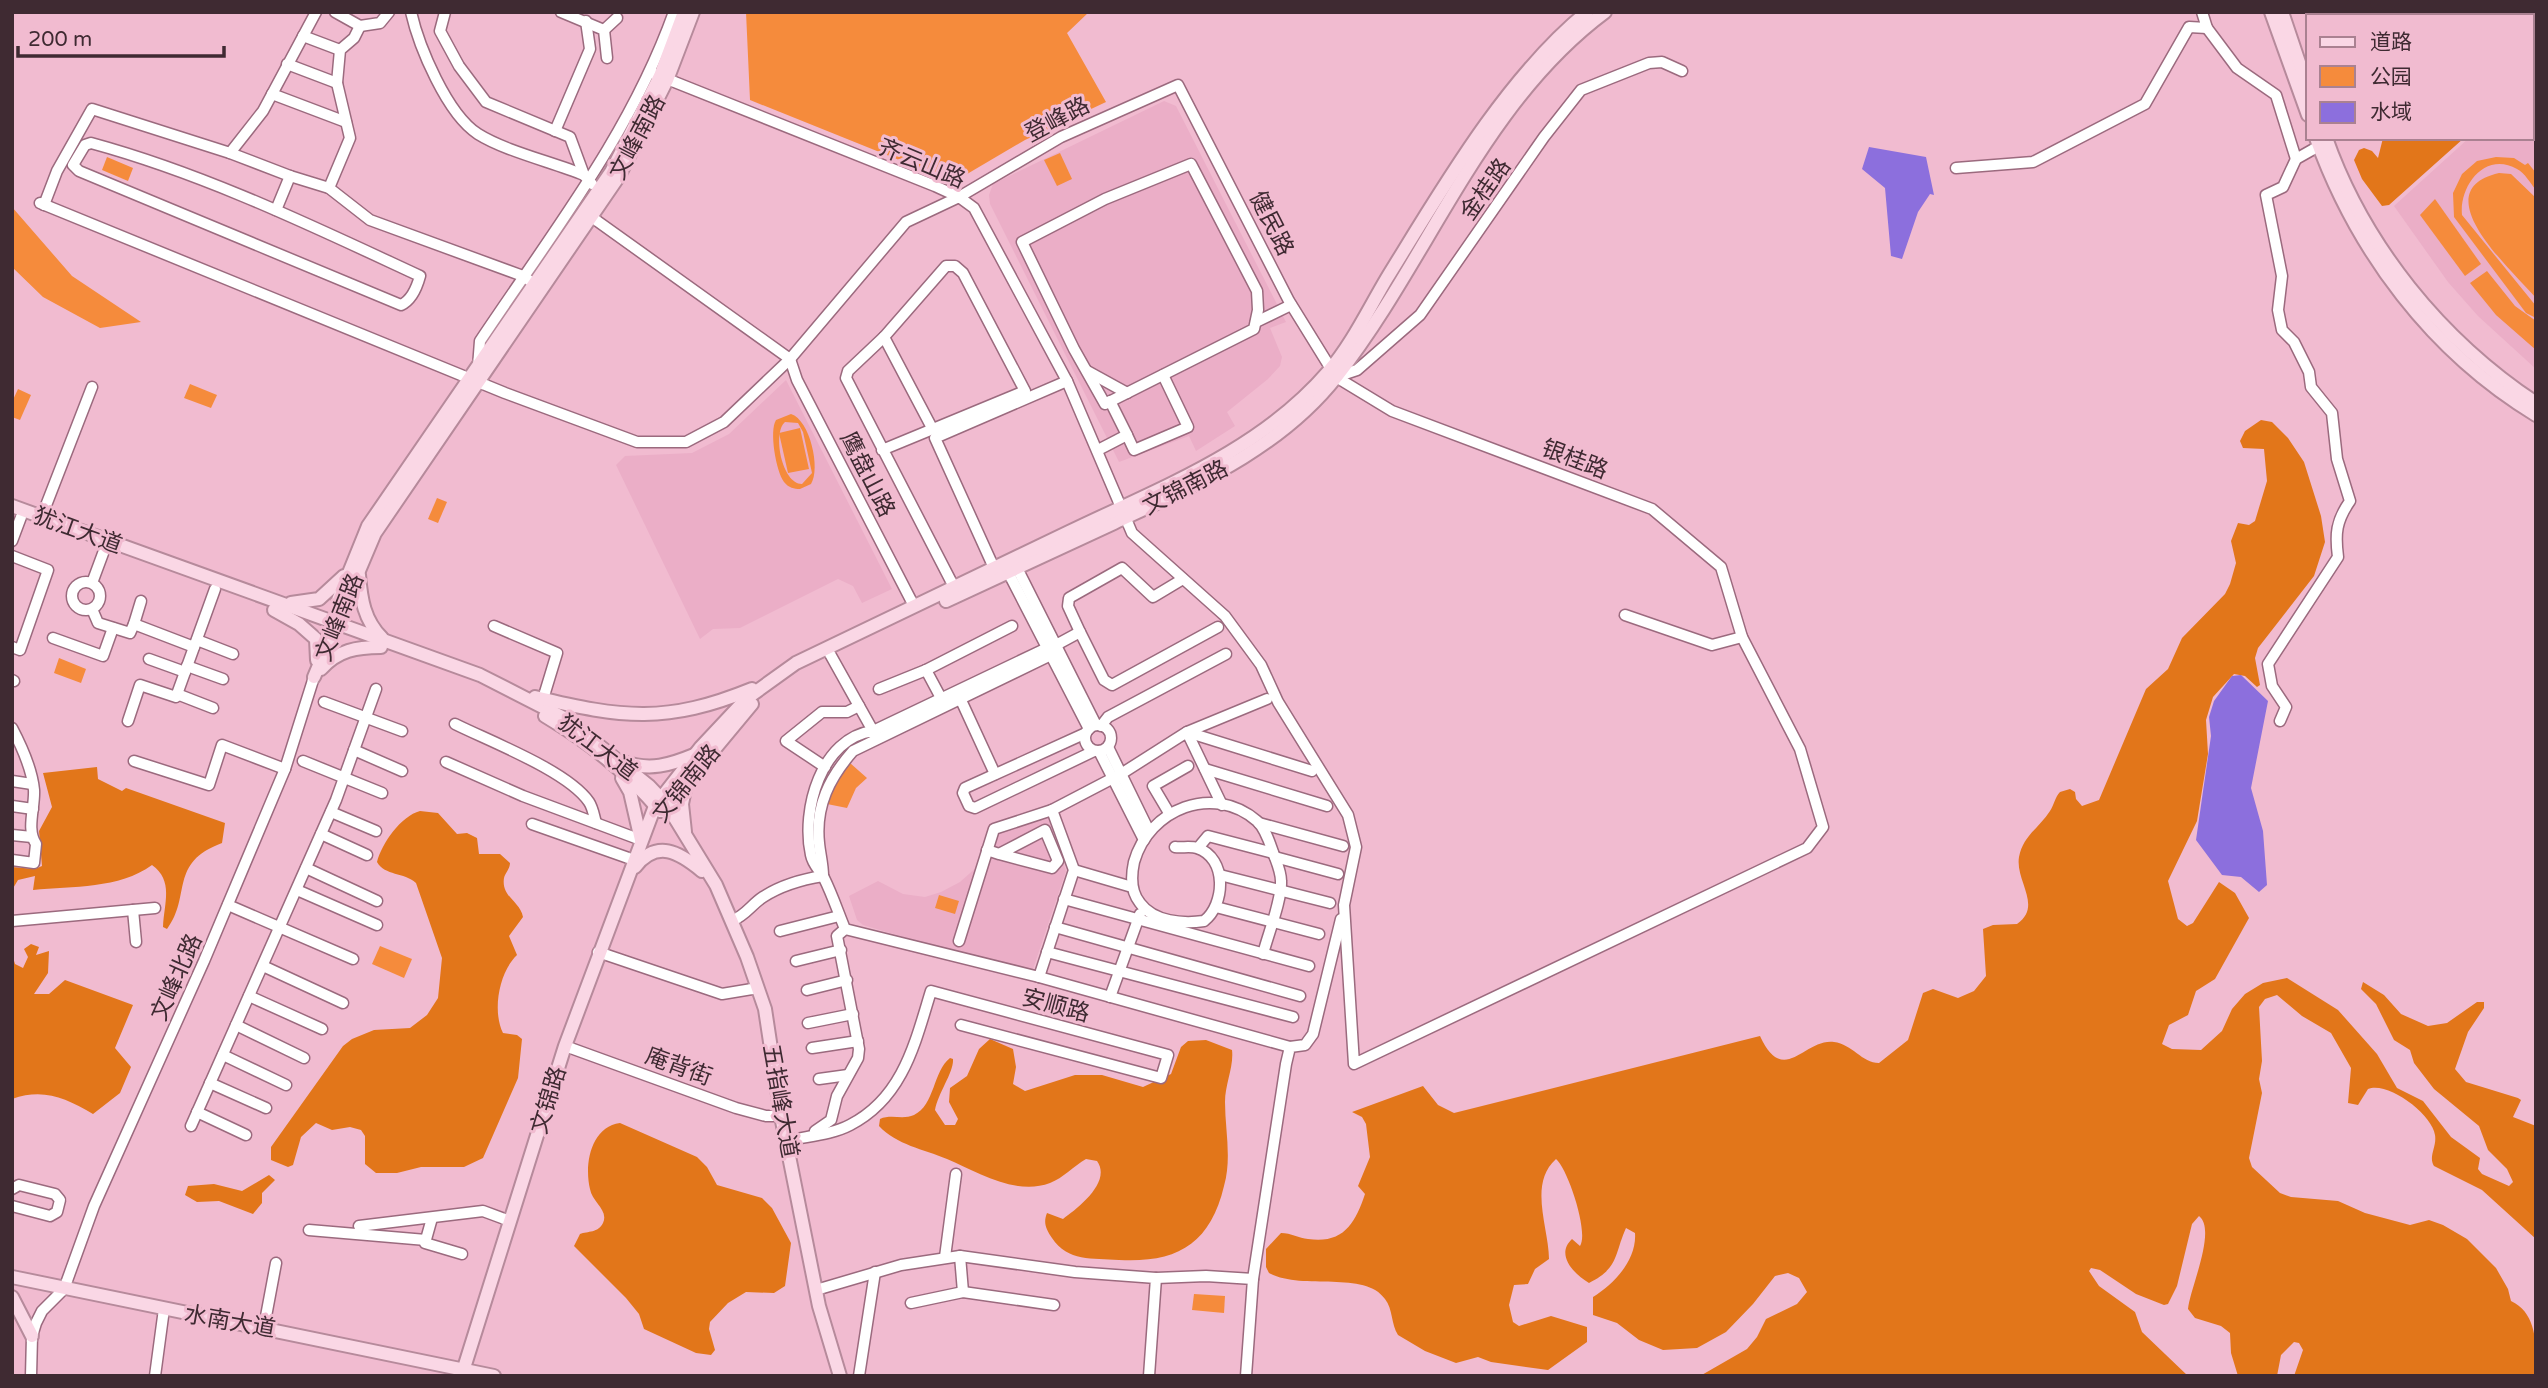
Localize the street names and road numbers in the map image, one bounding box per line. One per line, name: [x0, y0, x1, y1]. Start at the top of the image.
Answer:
street label: 文峰南路: [604, 90, 672, 185]
street label: 登峰路: [1020, 91, 1095, 148]
street label: 齐云山路: [874, 133, 969, 195]
street label: 金桂路: [1455, 153, 1517, 226]
street label: 健民路: [1243, 186, 1299, 261]
street label: 鹰盘山路: [834, 427, 900, 522]
street label: 银桂路: [1537, 434, 1612, 485]
street label: 文锦南路: [1138, 455, 1233, 521]
street label: 犹江大道: [30, 502, 126, 560]
street label: 文峰南路: [310, 569, 370, 665]
street label: 犹江大道: [552, 709, 643, 787]
street label: 文锦南路: [647, 739, 727, 828]
street label: 文峰北路: [145, 930, 208, 1025]
street label: 安顺路: [1019, 984, 1093, 1028]
street label: 庵背街: [641, 1042, 716, 1092]
street label: 五指峰大道: [756, 1042, 804, 1160]
street label: 文锦路: [525, 1063, 572, 1137]
street label: 水南大道: [182, 1300, 278, 1344]

